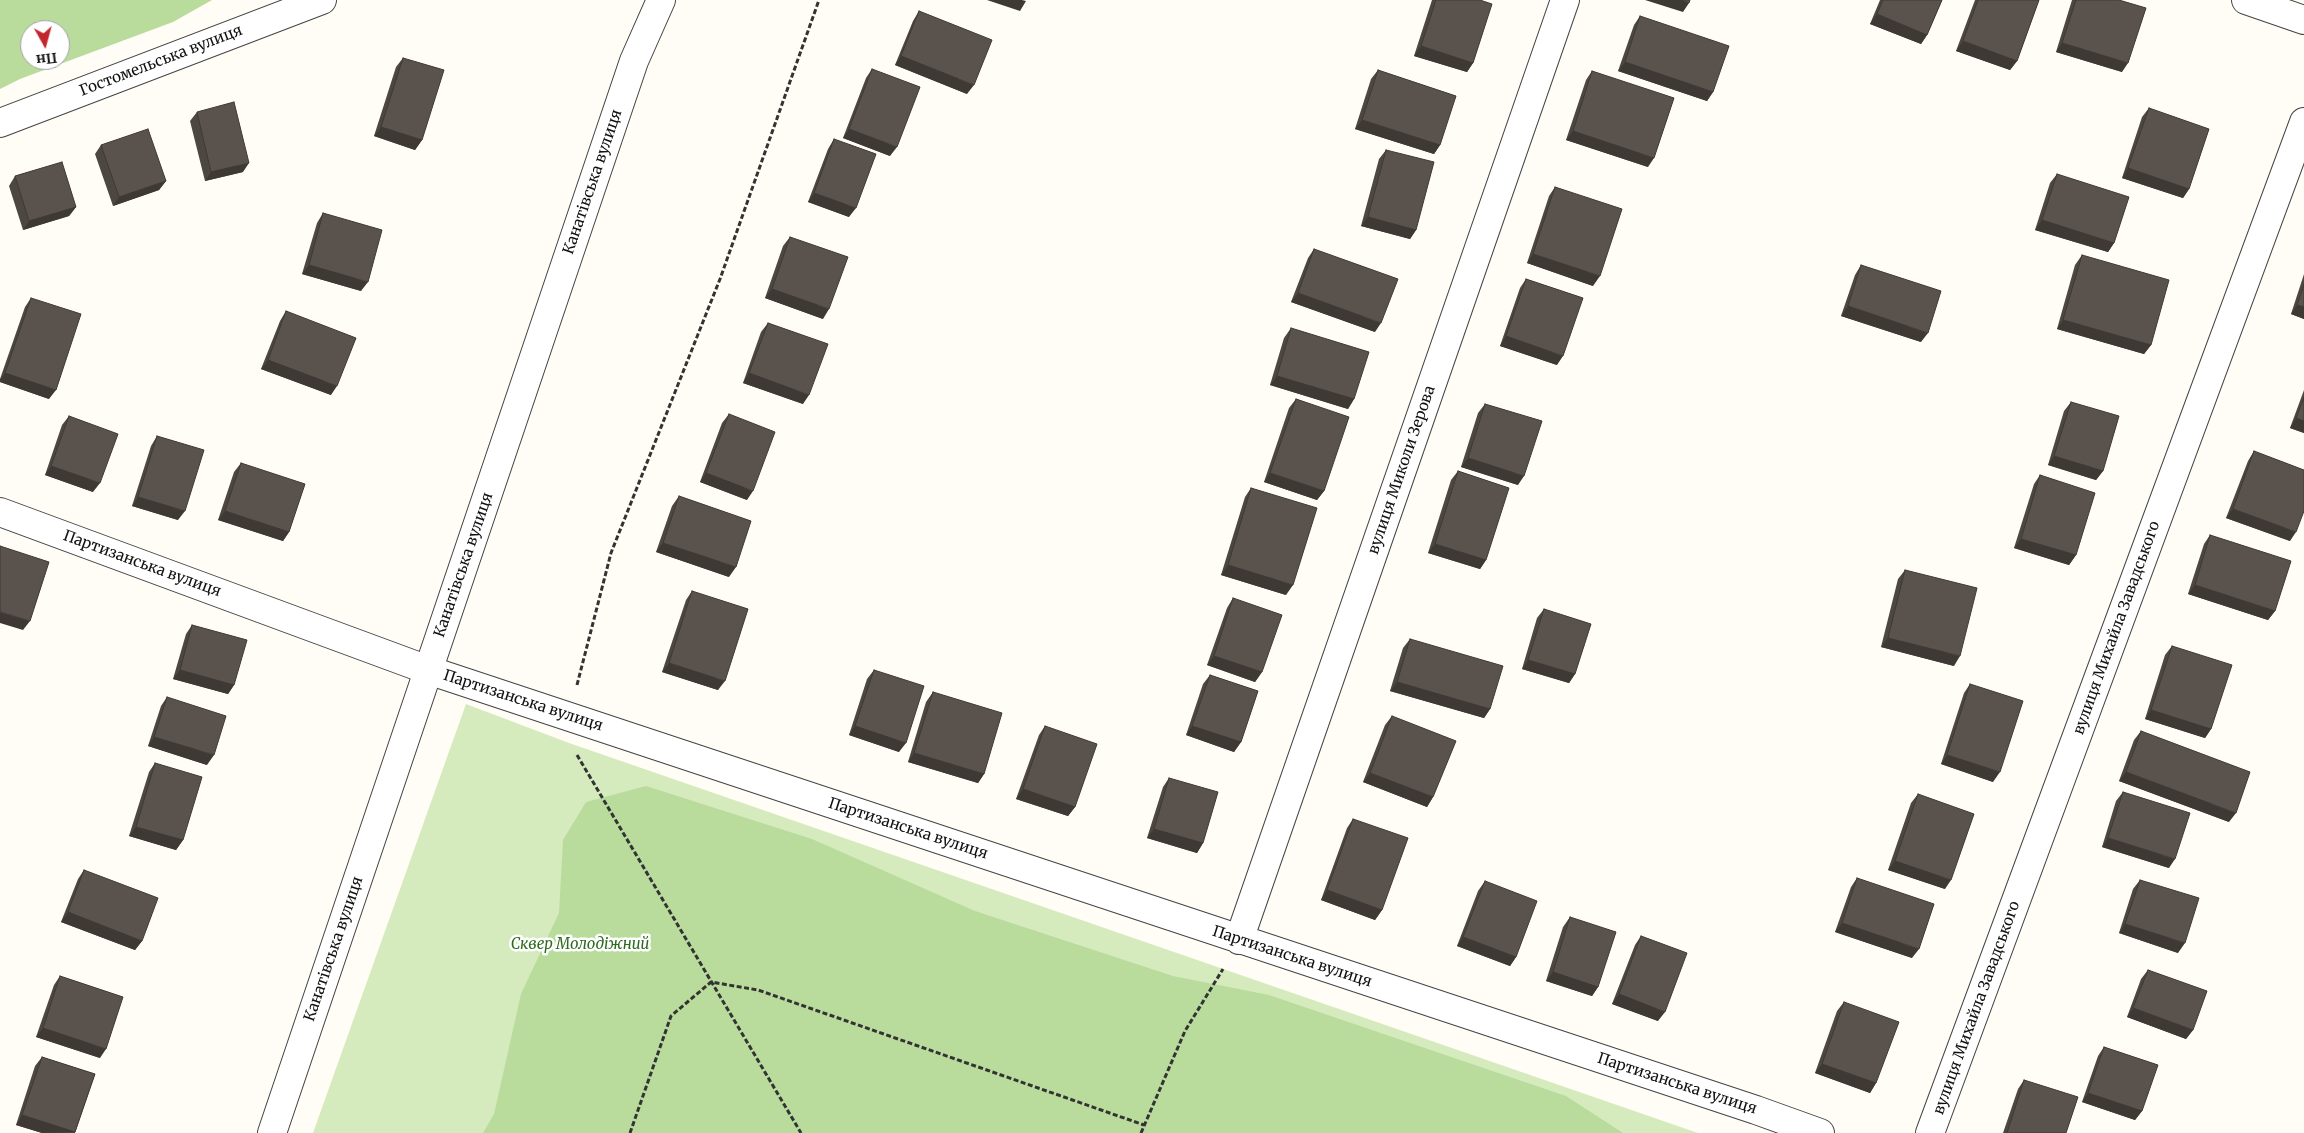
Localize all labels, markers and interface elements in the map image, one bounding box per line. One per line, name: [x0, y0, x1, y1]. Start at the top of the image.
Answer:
north arrow: [20, 20, 70, 70]
street label: Гостомельська вулиця: [77, 22, 245, 100]
text: Пн: [35, 49, 58, 69]
street label: Канатівська вулиця: [560, 107, 626, 257]
street label: вулиця Миколи Зерова: [1365, 383, 1439, 557]
street label: Канатівська вулиця: [431, 490, 497, 640]
street label: вулиця Михайла Завадського: [2070, 519, 2164, 737]
street label: Партизанська вулиця: [61, 527, 223, 601]
street label: Партизанська вулиця: [441, 667, 605, 735]
street label: Партизанська вулиця: [826, 795, 990, 863]
street label: Канатівська вулиця: [301, 874, 367, 1024]
street label: вулиця Михайла Завадського: [1930, 899, 2024, 1117]
street label: Партизанська вулиця: [1210, 923, 1374, 991]
park label: Сквер Молодіжний: [511, 936, 649, 954]
street label: Партизанська вулиця: [1595, 1050, 1759, 1118]

